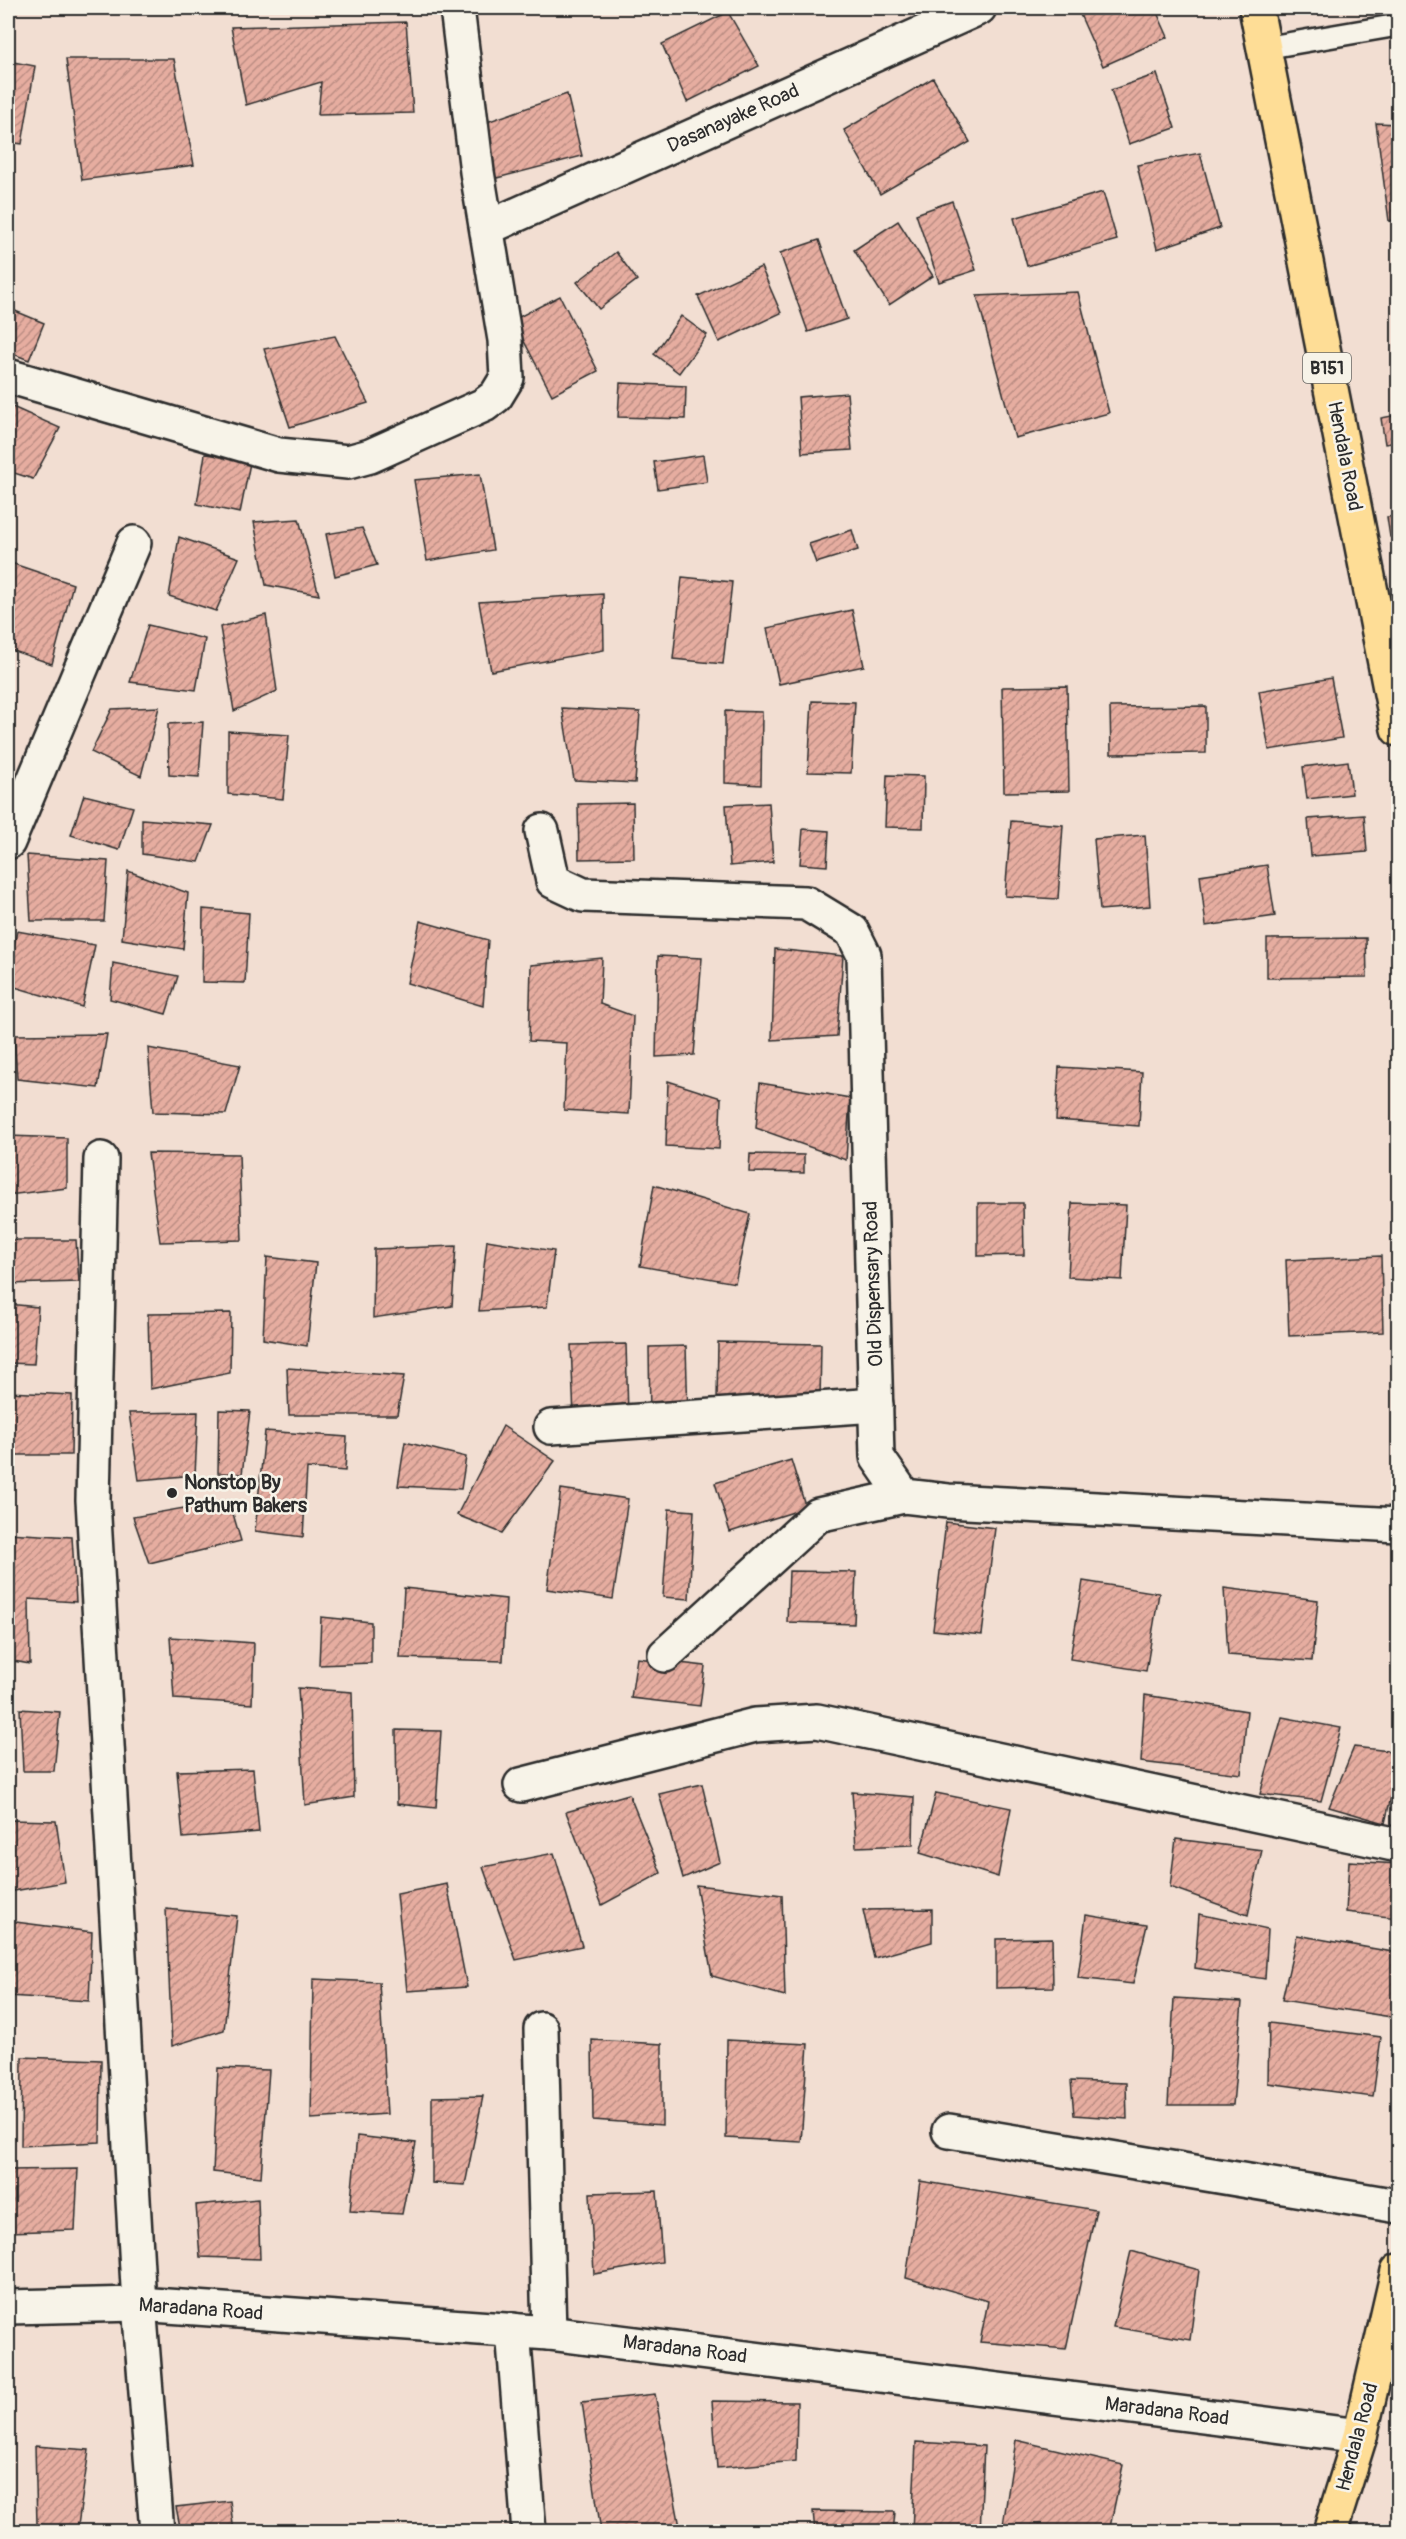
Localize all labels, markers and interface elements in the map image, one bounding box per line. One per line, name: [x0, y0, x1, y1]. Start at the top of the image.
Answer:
street label: Dasanayake Road: [663, 78, 803, 158]
road number: B151: [1303, 353, 1351, 383]
street label: Hendala Road: [1322, 399, 1368, 513]
street label: Old Dispensary Road: [858, 1201, 888, 1367]
place label: Nonstop By Pathum Bakers: [184, 1470, 307, 1518]
marker: Nonstop By Pathum Bakers: [165, 1486, 179, 1500]
street label: Maradana Road: [138, 2292, 264, 2326]
street label: Maradana Road: [621, 2329, 749, 2369]
street label: Hendala Road: [1330, 2380, 1384, 2494]
street label: Maradana Road: [1103, 2391, 1231, 2431]

